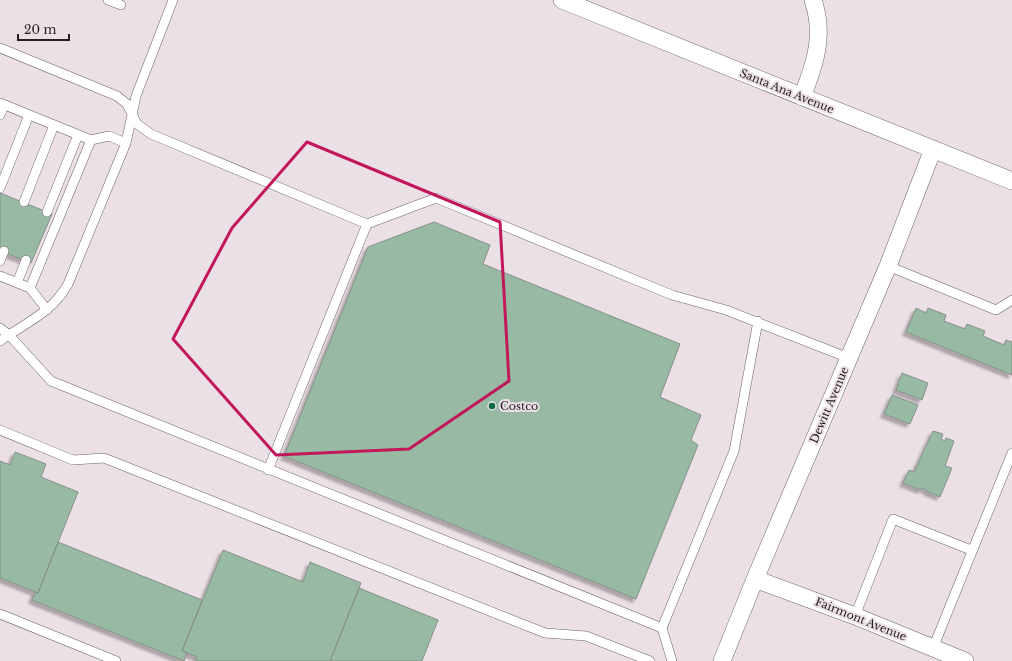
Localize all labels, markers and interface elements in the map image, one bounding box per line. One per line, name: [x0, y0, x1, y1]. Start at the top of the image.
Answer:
scale bar: [18, 16, 69, 42]
text: 20 m: [24, 22, 56, 37]
street label: Santa Ana Avenue: [738, 66, 836, 116]
street label: Dewitt Avenue: [807, 365, 851, 445]
place label: Costco: [500, 399, 538, 413]
marker: Costco: [487, 401, 497, 411]
street label: Fairmont Avenue: [813, 594, 909, 644]

